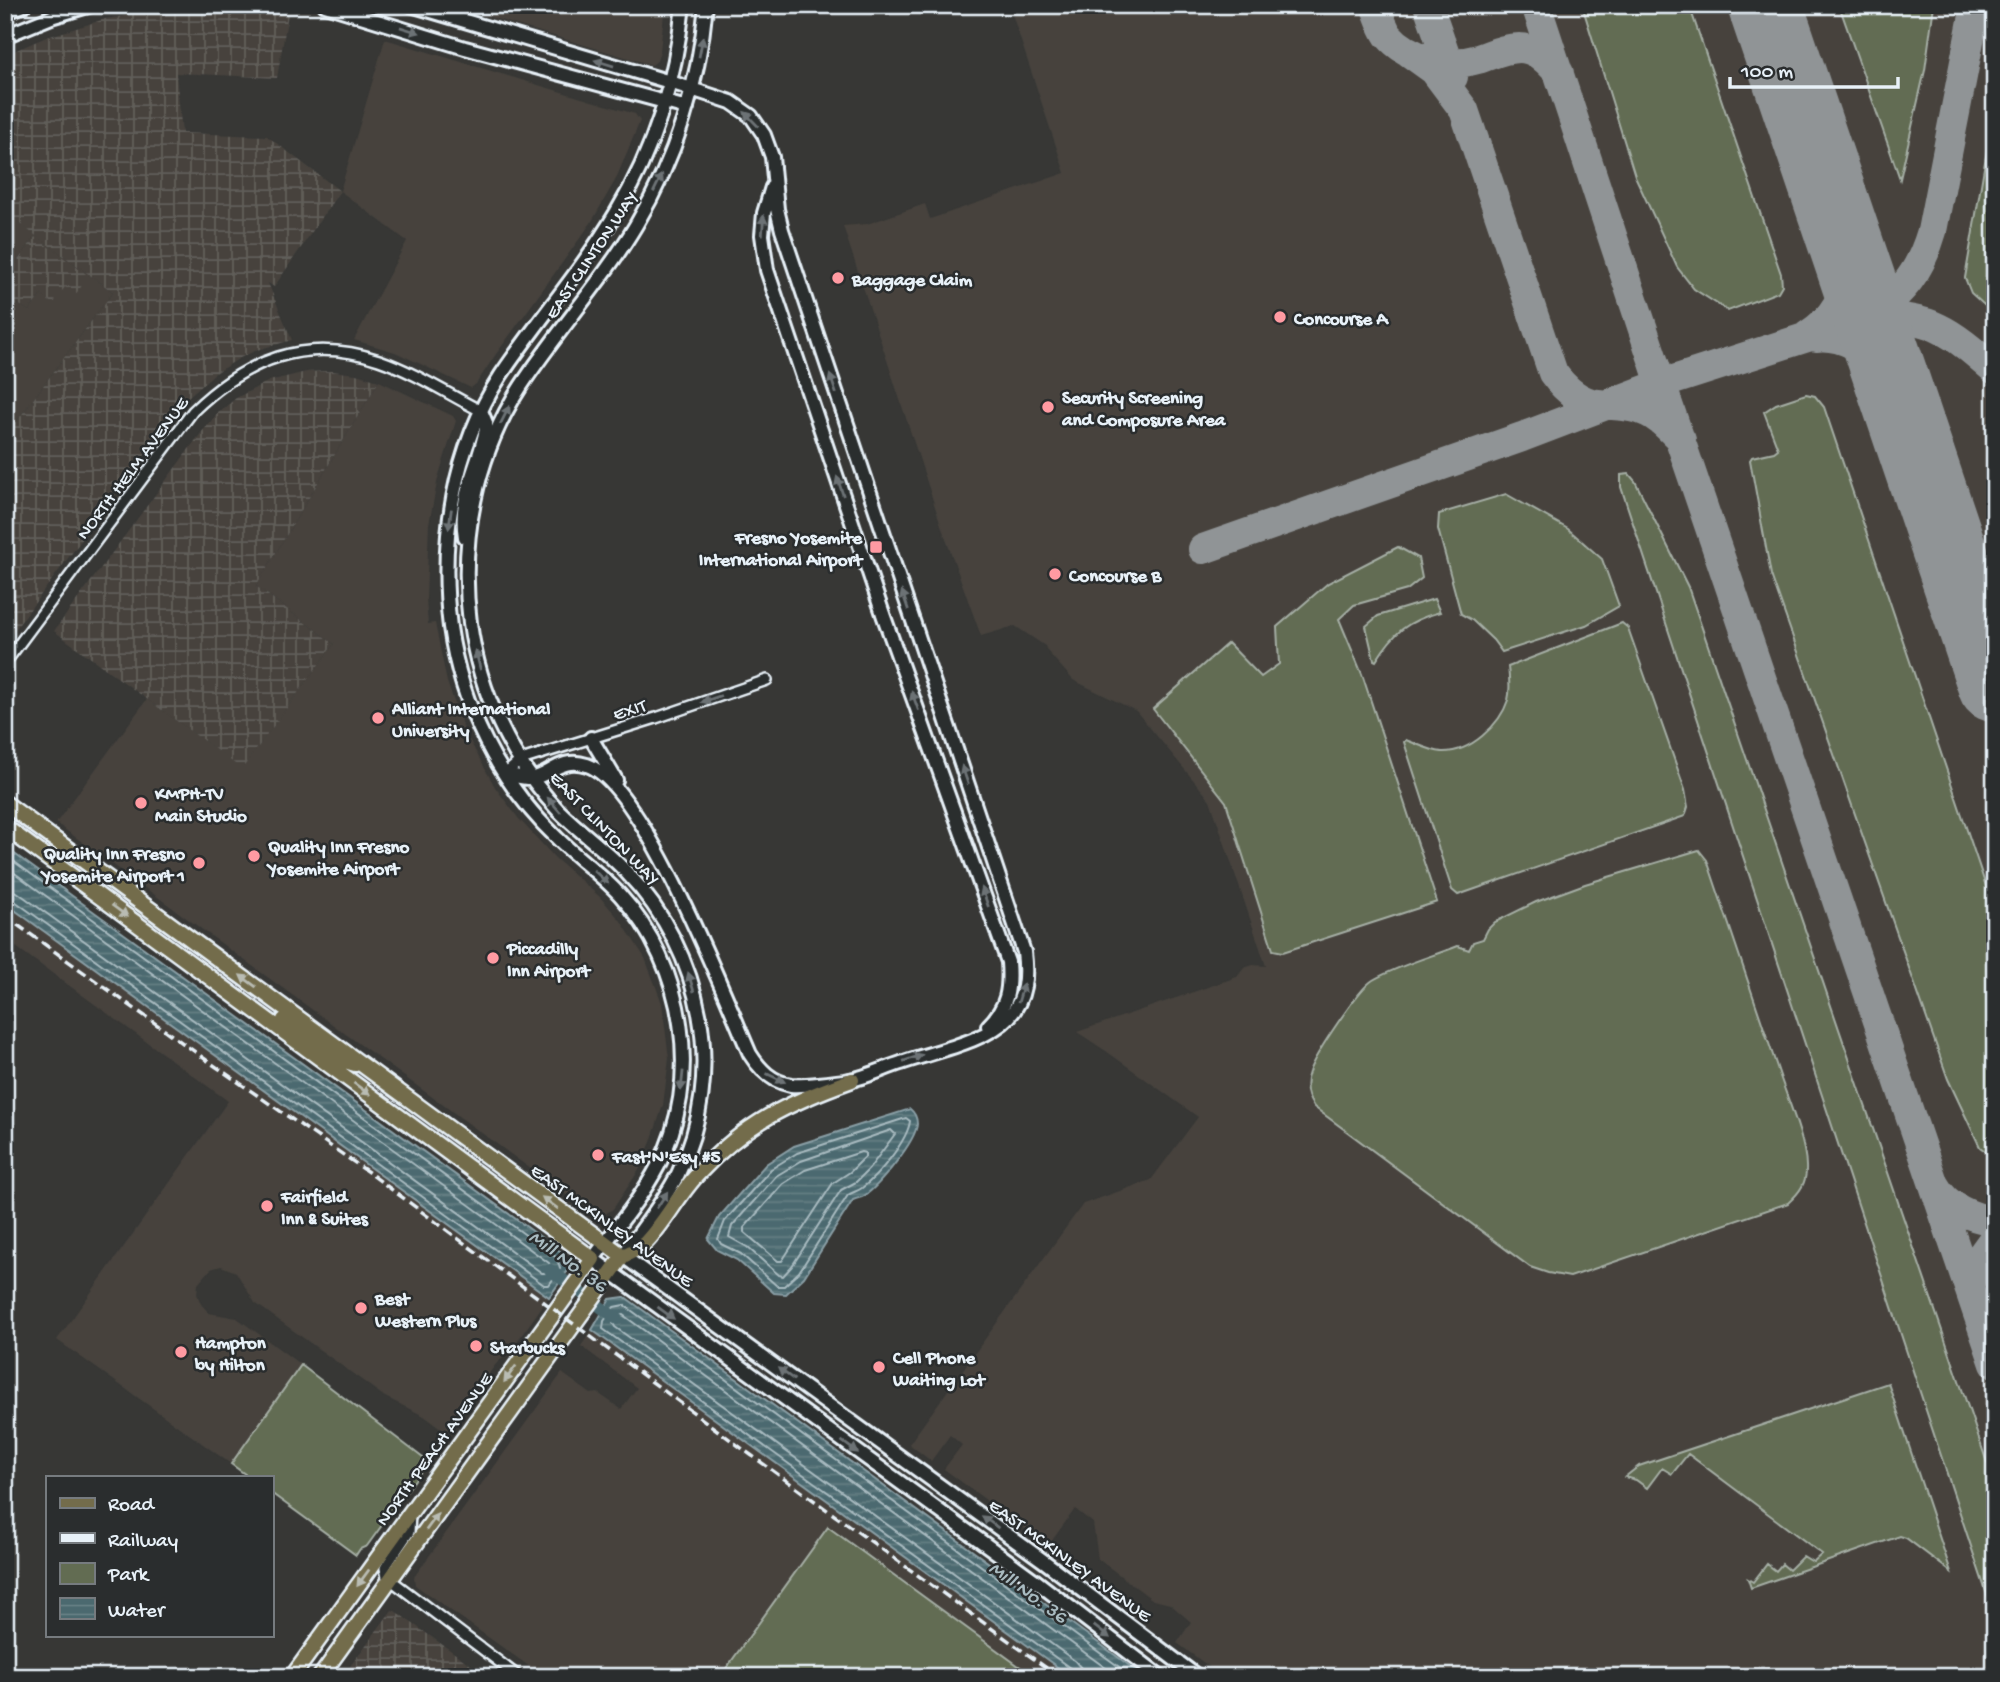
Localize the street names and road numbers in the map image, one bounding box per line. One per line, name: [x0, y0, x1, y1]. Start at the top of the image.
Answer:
street label: EAST CLINTON WAY: [542, 187, 644, 324]
street label: NORTH HELM AVENUE: [73, 392, 196, 545]
street label: EXIT: [611, 695, 650, 727]
street label: EAST CLINTON WAY: [543, 768, 664, 891]
street label: EAST MCKINLEY AVENUE: [525, 1160, 698, 1294]
street label: NORTH PEACH AVENUE: [372, 1368, 500, 1531]
street label: EAST MCKINLEY AVENUE: [983, 1495, 1156, 1629]

